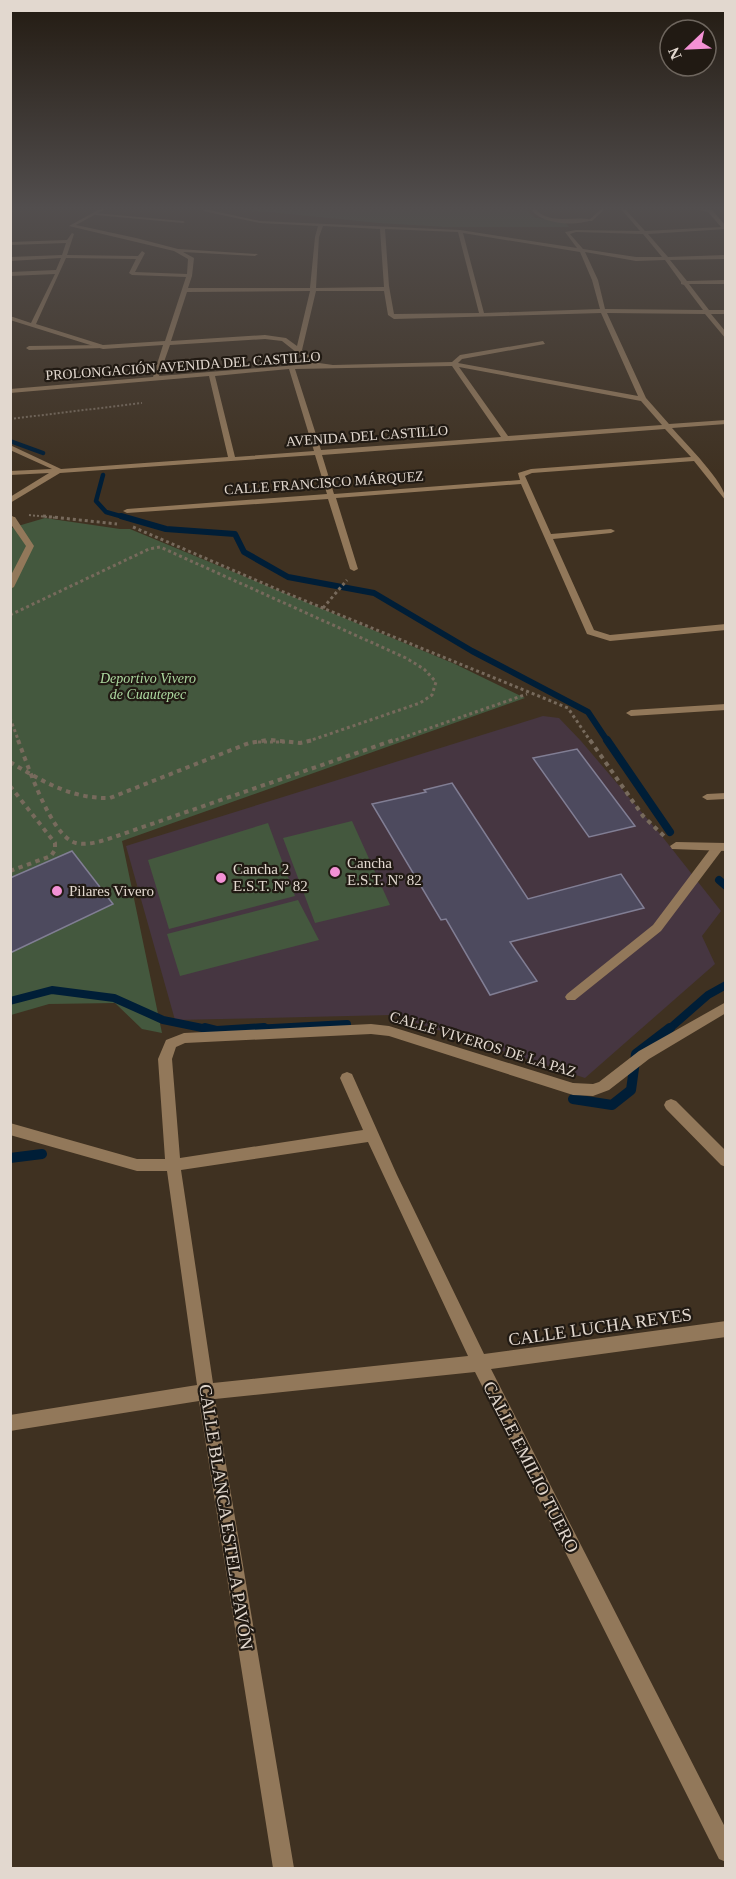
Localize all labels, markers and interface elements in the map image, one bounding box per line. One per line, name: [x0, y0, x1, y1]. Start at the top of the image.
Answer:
north arrow: [658, 18, 718, 78]
text: N: [664, 45, 685, 62]
street label: PROLONGACIÓN AVENIDA DEL CASTILLO: [45, 348, 321, 383]
street label: AVENIDA DEL CASTILLO: [285, 423, 449, 449]
street label: CALLE FRANCISCO MÁRQUEZ: [224, 468, 424, 497]
park label: Deportivo Vivero de Cuautepec: [99, 671, 196, 702]
place label: Cancha E.S.T. Nº 82: [347, 855, 422, 888]
place label: Cancha 2 E.S.T. Nº 82: [233, 861, 308, 894]
marker: Cancha E.S.T. Nº 82: [328, 865, 342, 879]
marker: Cancha 2 E.S.T. Nº 82: [214, 871, 228, 885]
place label: Pilares Vivero: [69, 883, 154, 899]
marker: Pilares Vivero: [50, 884, 64, 898]
street label: CALLE VIVEROS DE LA PAZ: [388, 1008, 578, 1080]
street label: CALLE LUCHA REYES: [507, 1304, 693, 1350]
street label: CALLE EMILIO TUERO: [479, 1378, 583, 1556]
street label: CALLE BLANCA ESTELA PAVÓN: [195, 1383, 258, 1651]

